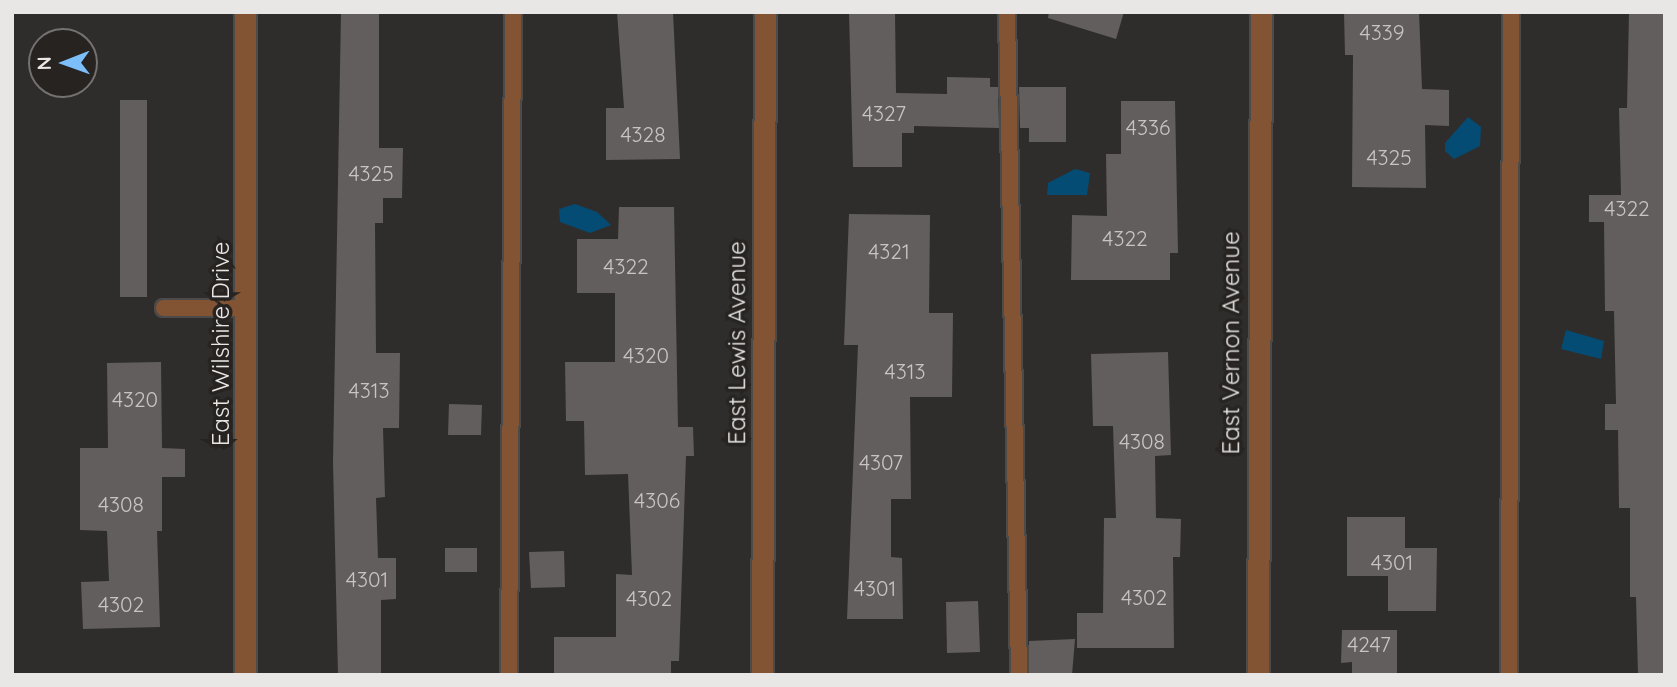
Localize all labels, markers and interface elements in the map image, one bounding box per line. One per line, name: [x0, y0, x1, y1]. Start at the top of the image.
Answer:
house number: 4339: [1360, 19, 1404, 45]
north arrow: [28, 28, 98, 98]
text: N: [32, 56, 56, 71]
house number: 4327: [862, 100, 906, 126]
house number: 4336: [1126, 114, 1170, 140]
house number: 4328: [620, 121, 666, 147]
house number: 4325: [1366, 144, 1412, 170]
house number: 4325: [348, 160, 394, 186]
house number: 4322: [1604, 195, 1650, 221]
house number: 4322: [1102, 225, 1148, 251]
street label: East Vernon Avenue: [1217, 231, 1245, 455]
house number: 4321: [868, 238, 910, 264]
street label: East Lewis Avenue: [723, 241, 751, 445]
street label: East Wilshire Drive: [207, 242, 235, 446]
house number: 4322: [603, 253, 649, 279]
house number: 4320: [623, 342, 669, 368]
house number: 4313: [885, 358, 925, 384]
house number: 4313: [349, 377, 389, 403]
house number: 4320: [112, 386, 158, 412]
house number: 4308: [1119, 428, 1165, 454]
house number: 4307: [859, 449, 903, 475]
house number: 4306: [634, 487, 680, 513]
house number: 4308: [98, 491, 144, 517]
house number: 4301: [1371, 549, 1413, 575]
house number: 4301: [346, 566, 388, 592]
house number: 4301: [854, 575, 896, 601]
house number: 4302: [1121, 584, 1167, 610]
house number: 4302: [626, 585, 672, 611]
house number: 4302: [98, 591, 144, 617]
house number: 4247: [1347, 631, 1391, 657]

